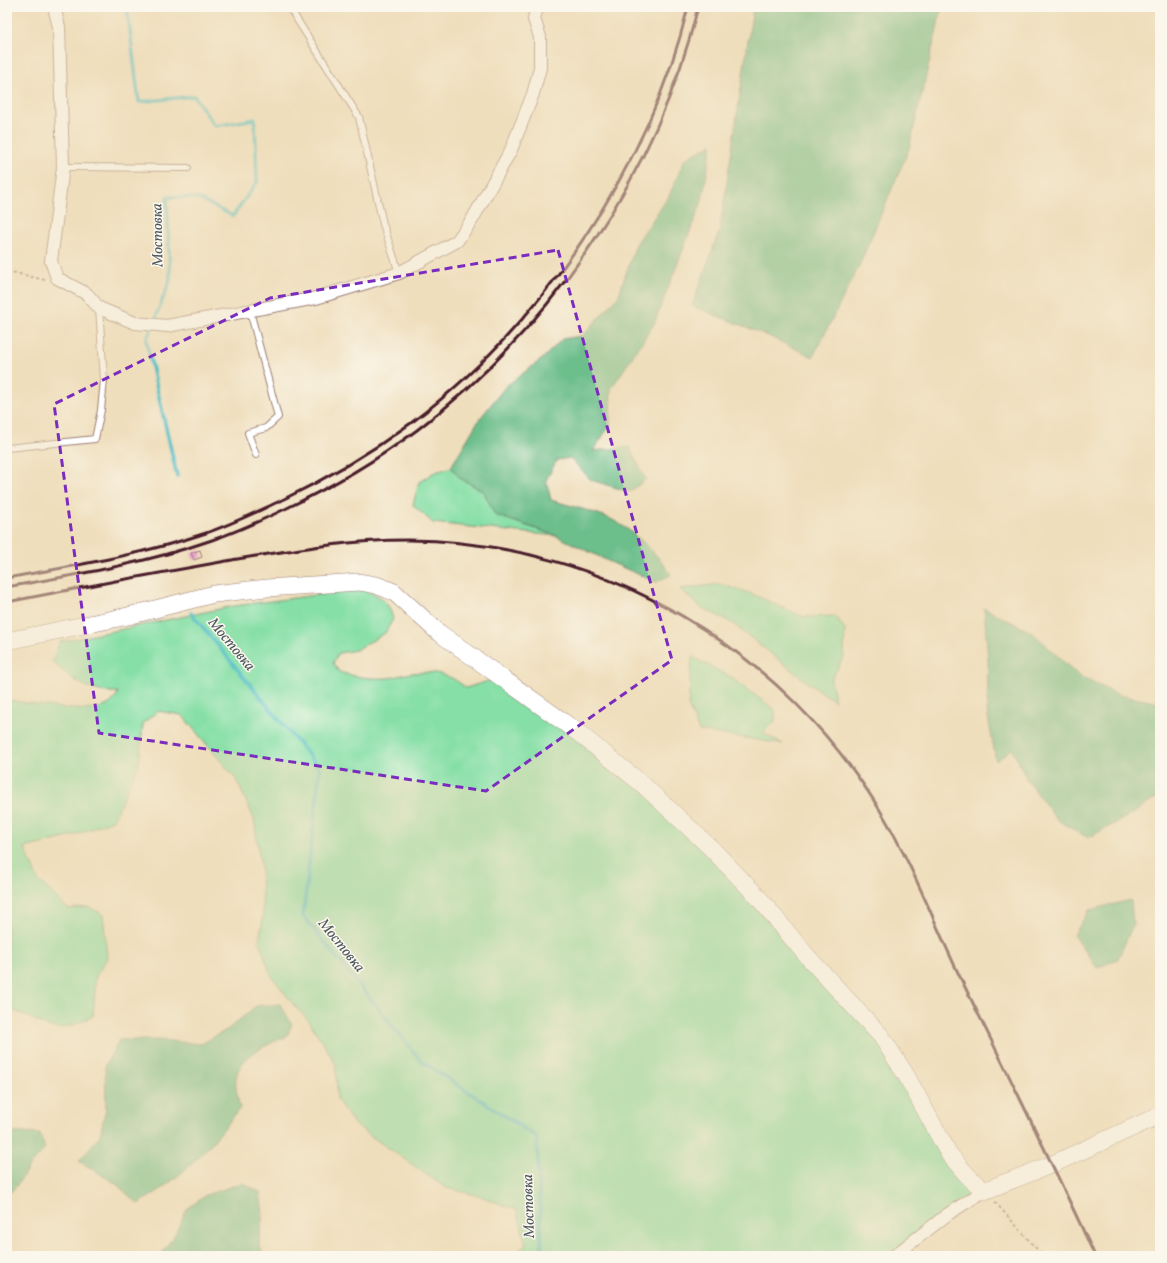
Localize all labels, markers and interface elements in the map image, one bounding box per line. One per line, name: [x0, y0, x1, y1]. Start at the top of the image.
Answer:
water label: Мостовка: [147, 203, 170, 268]
water label: Мостовка: [202, 613, 259, 676]
water label: Мостовка: [312, 914, 369, 977]
water label: Мостовка: [518, 1174, 541, 1239]

